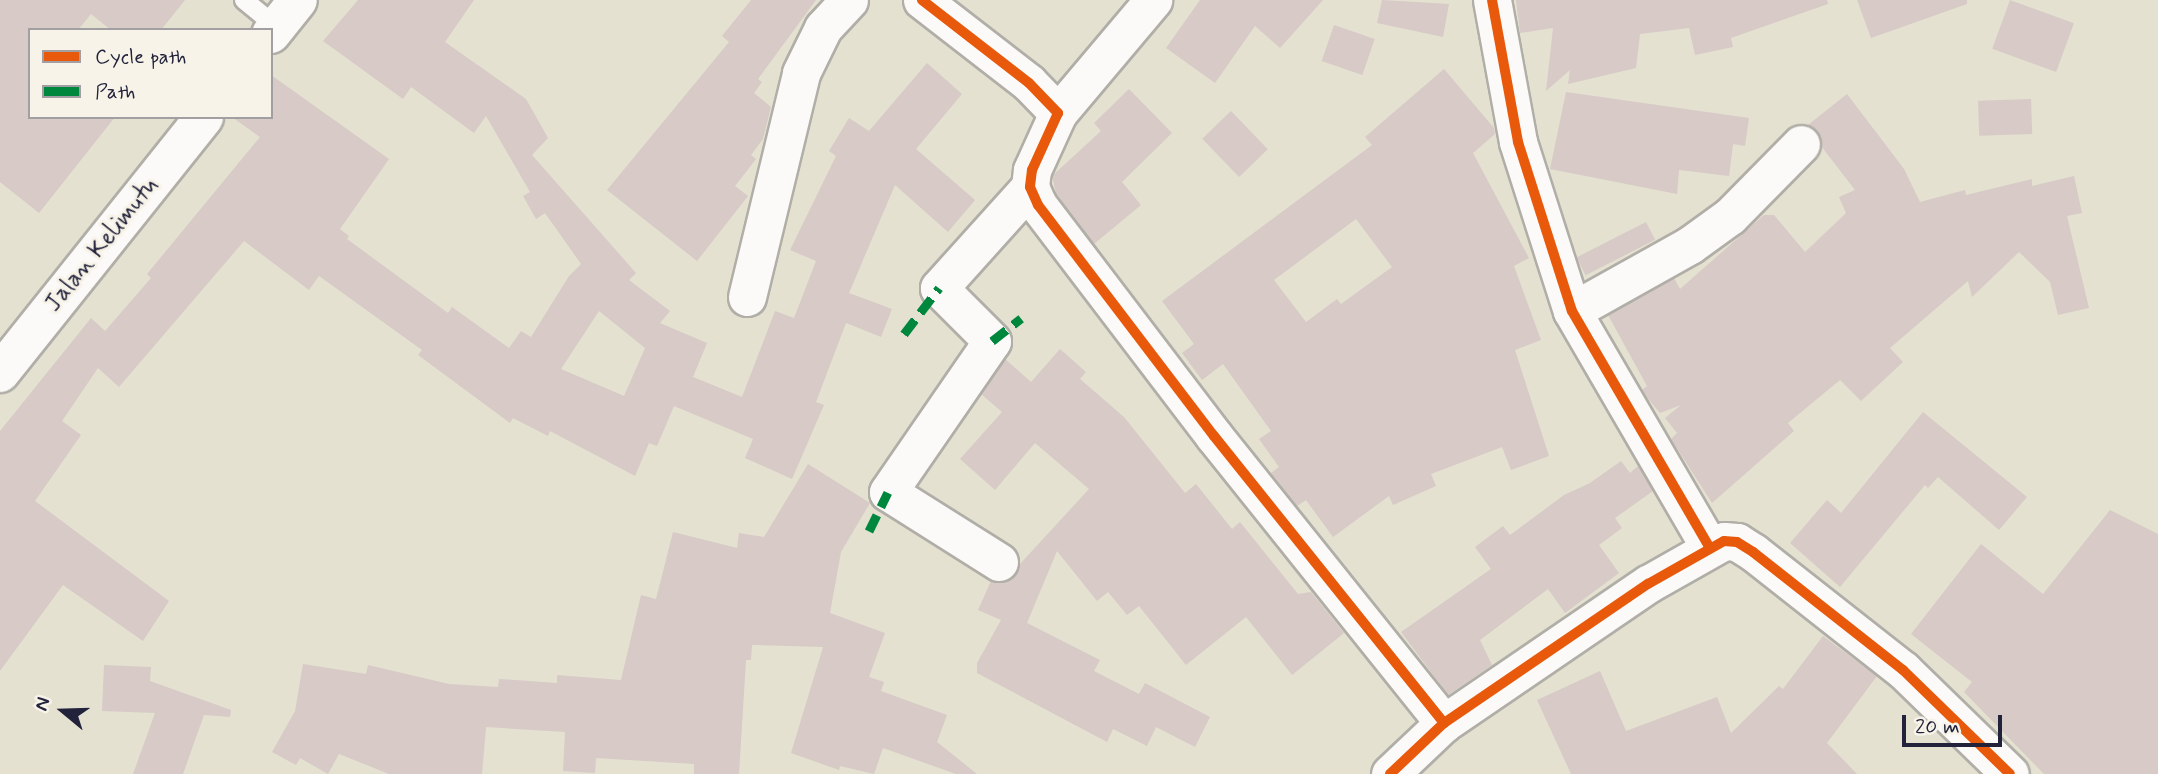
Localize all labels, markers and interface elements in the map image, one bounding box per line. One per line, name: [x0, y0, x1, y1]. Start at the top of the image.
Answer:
legend: [28, 28, 273, 119]
text: Cycle path: [95, 43, 186, 71]
text: Path: [95, 78, 135, 106]
street label: Jalan Kelimutu: [39, 172, 165, 318]
north arrow: [28, 676, 98, 746]
text: N: [29, 694, 57, 714]
scale bar: [1906, 700, 2006, 744]
text: 20 m: [1915, 713, 1960, 741]

